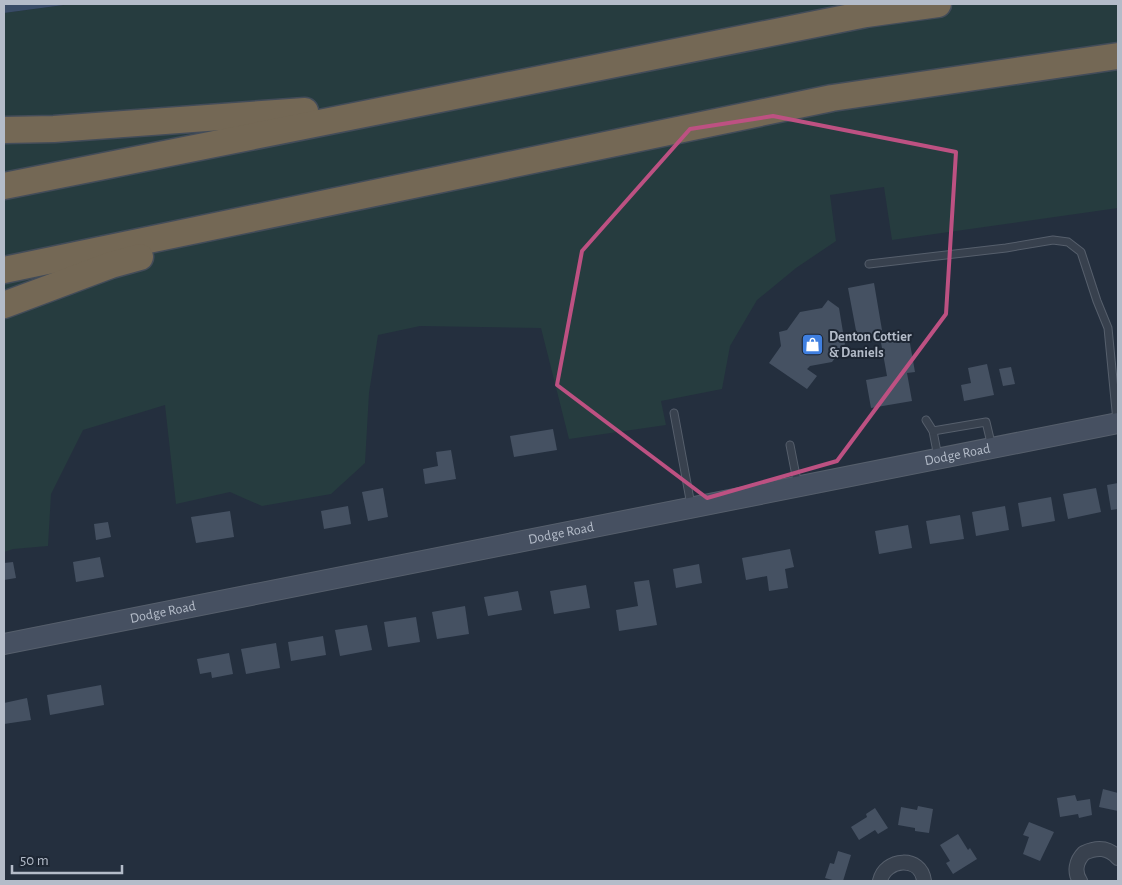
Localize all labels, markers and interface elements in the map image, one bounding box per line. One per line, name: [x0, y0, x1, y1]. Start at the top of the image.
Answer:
place label: Denton Cottier & Daniels: [829, 330, 912, 360]
shop icon: Denton Cottier & Daniels: [801, 333, 825, 357]
street label: Dodge Road: [923, 442, 991, 468]
street label: Dodge Road: [527, 520, 595, 547]
street label: Dodge Road: [129, 599, 197, 626]
scale bar: [12, 842, 122, 874]
text: 50 m: [20, 853, 49, 868]

